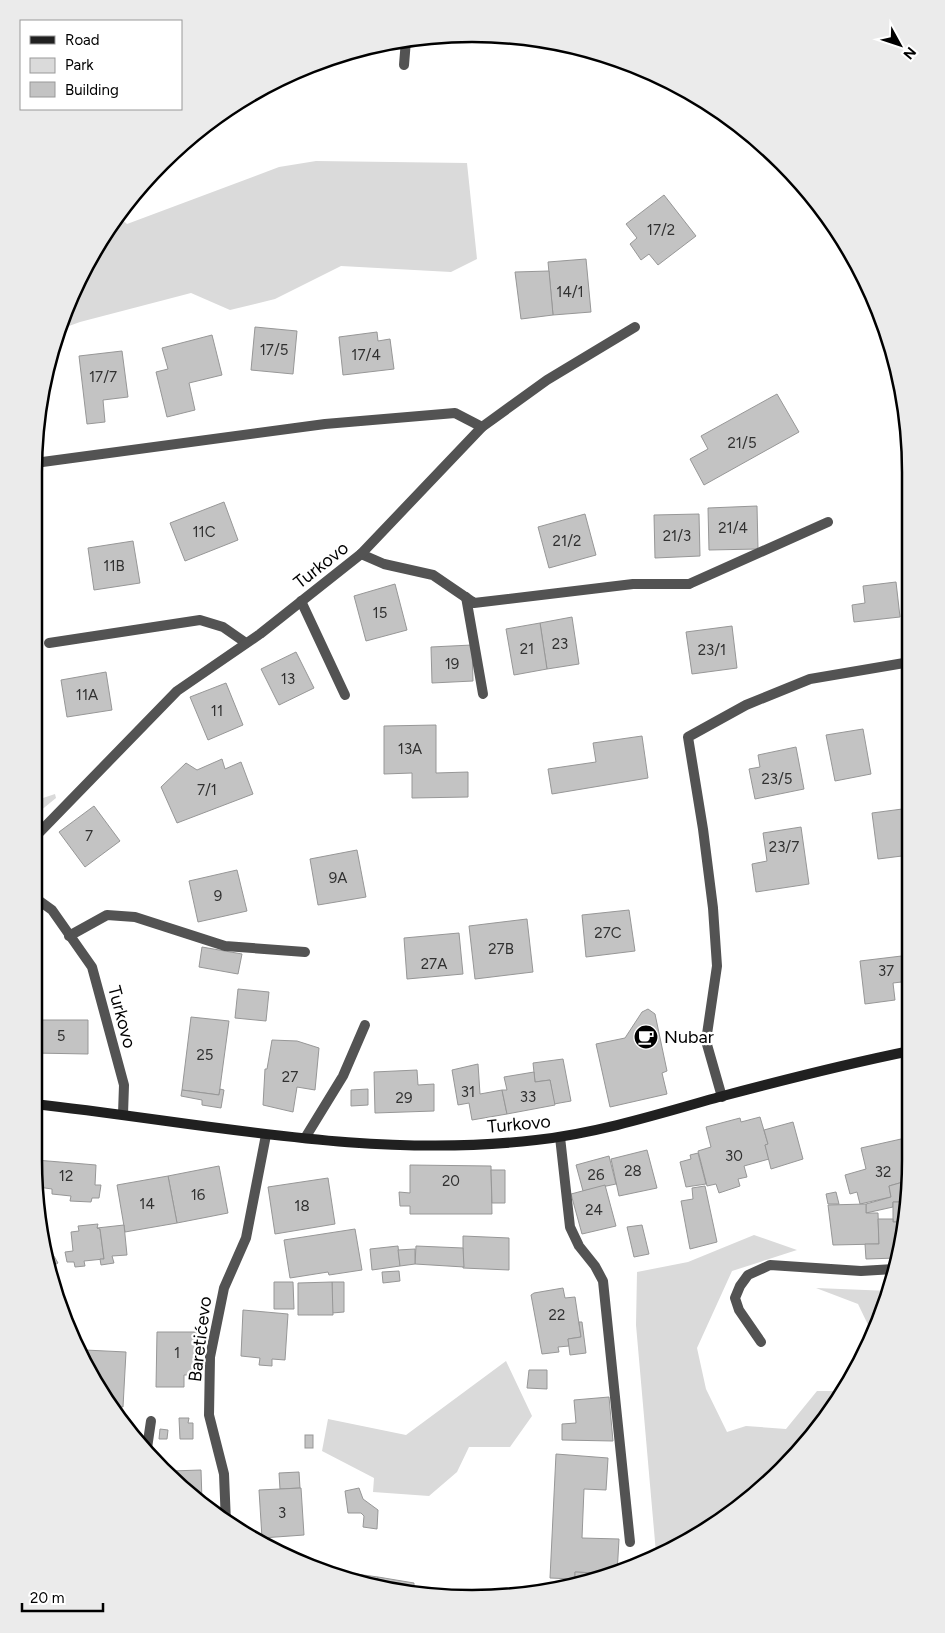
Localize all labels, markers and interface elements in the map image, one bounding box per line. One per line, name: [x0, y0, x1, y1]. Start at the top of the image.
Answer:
legend: [20, 20, 182, 110]
north arrow: [875, 20, 925, 70]
text: Road: [65, 31, 100, 49]
text: N: [900, 43, 920, 63]
text: Park: [65, 56, 94, 74]
text: Building: [65, 81, 119, 99]
house number: 17/2: [647, 221, 675, 239]
house number: 14/1: [556, 283, 584, 301]
house number: 17/5: [260, 341, 288, 359]
house number: 17/4: [351, 346, 381, 364]
house number: 17/7: [89, 368, 117, 386]
house number: 21/5: [727, 434, 757, 452]
house number: 21/4: [718, 519, 748, 537]
house number: 11C: [192, 523, 216, 541]
house number: 21/3: [663, 527, 691, 545]
house number: 21/2: [553, 532, 581, 550]
street label: Turkovo: [289, 537, 353, 593]
house number: 11B: [103, 557, 125, 575]
house number: 15: [373, 604, 387, 622]
house number: 23: [552, 635, 568, 653]
house number: 21: [520, 640, 534, 658]
house number: 23/1: [698, 641, 726, 659]
house number: 19: [445, 655, 459, 673]
house number: 13: [281, 670, 295, 688]
house number: 11A: [76, 686, 98, 704]
house number: 11: [211, 702, 223, 720]
house number: 13A: [398, 740, 422, 758]
house number: 23/5: [761, 770, 793, 788]
house number: 7/1: [197, 781, 217, 799]
house number: 7: [85, 827, 93, 845]
house number: 23/7: [769, 838, 799, 856]
house number: 9A: [329, 869, 347, 887]
house number: 9: [214, 887, 222, 905]
house number: 27C: [594, 924, 622, 942]
house number: 27B: [488, 940, 514, 958]
house number: 27A: [421, 955, 447, 973]
house number: 37: [878, 962, 894, 980]
street label: Turkovo: [103, 983, 141, 1051]
cafe icon: Nubar: [633, 1024, 659, 1050]
place label: Nubar: [664, 1026, 714, 1048]
house number: 5: [57, 1027, 65, 1045]
house number: 25: [196, 1046, 214, 1064]
house number: 27: [282, 1068, 298, 1086]
house number: 31: [461, 1083, 475, 1101]
house number: 33: [520, 1088, 536, 1106]
house number: 29: [396, 1089, 412, 1107]
street label: Turkovo: [486, 1110, 552, 1138]
house number: 30: [725, 1147, 743, 1165]
house number: 28: [624, 1162, 642, 1180]
house number: 32: [875, 1163, 891, 1181]
house number: 26: [588, 1166, 605, 1184]
house number: 12: [59, 1167, 73, 1185]
house number: 20: [442, 1172, 460, 1190]
house number: 16: [191, 1186, 206, 1204]
house number: 14: [139, 1195, 155, 1213]
house number: 18: [294, 1197, 310, 1215]
house number: 24: [585, 1201, 603, 1219]
street label: Baretićevo: [184, 1295, 216, 1383]
house number: 22: [549, 1306, 565, 1324]
house number: 1: [174, 1344, 180, 1362]
house number: 3: [278, 1504, 286, 1522]
scale bar: [22, 1580, 104, 1612]
text: 20 m: [30, 1589, 64, 1607]

